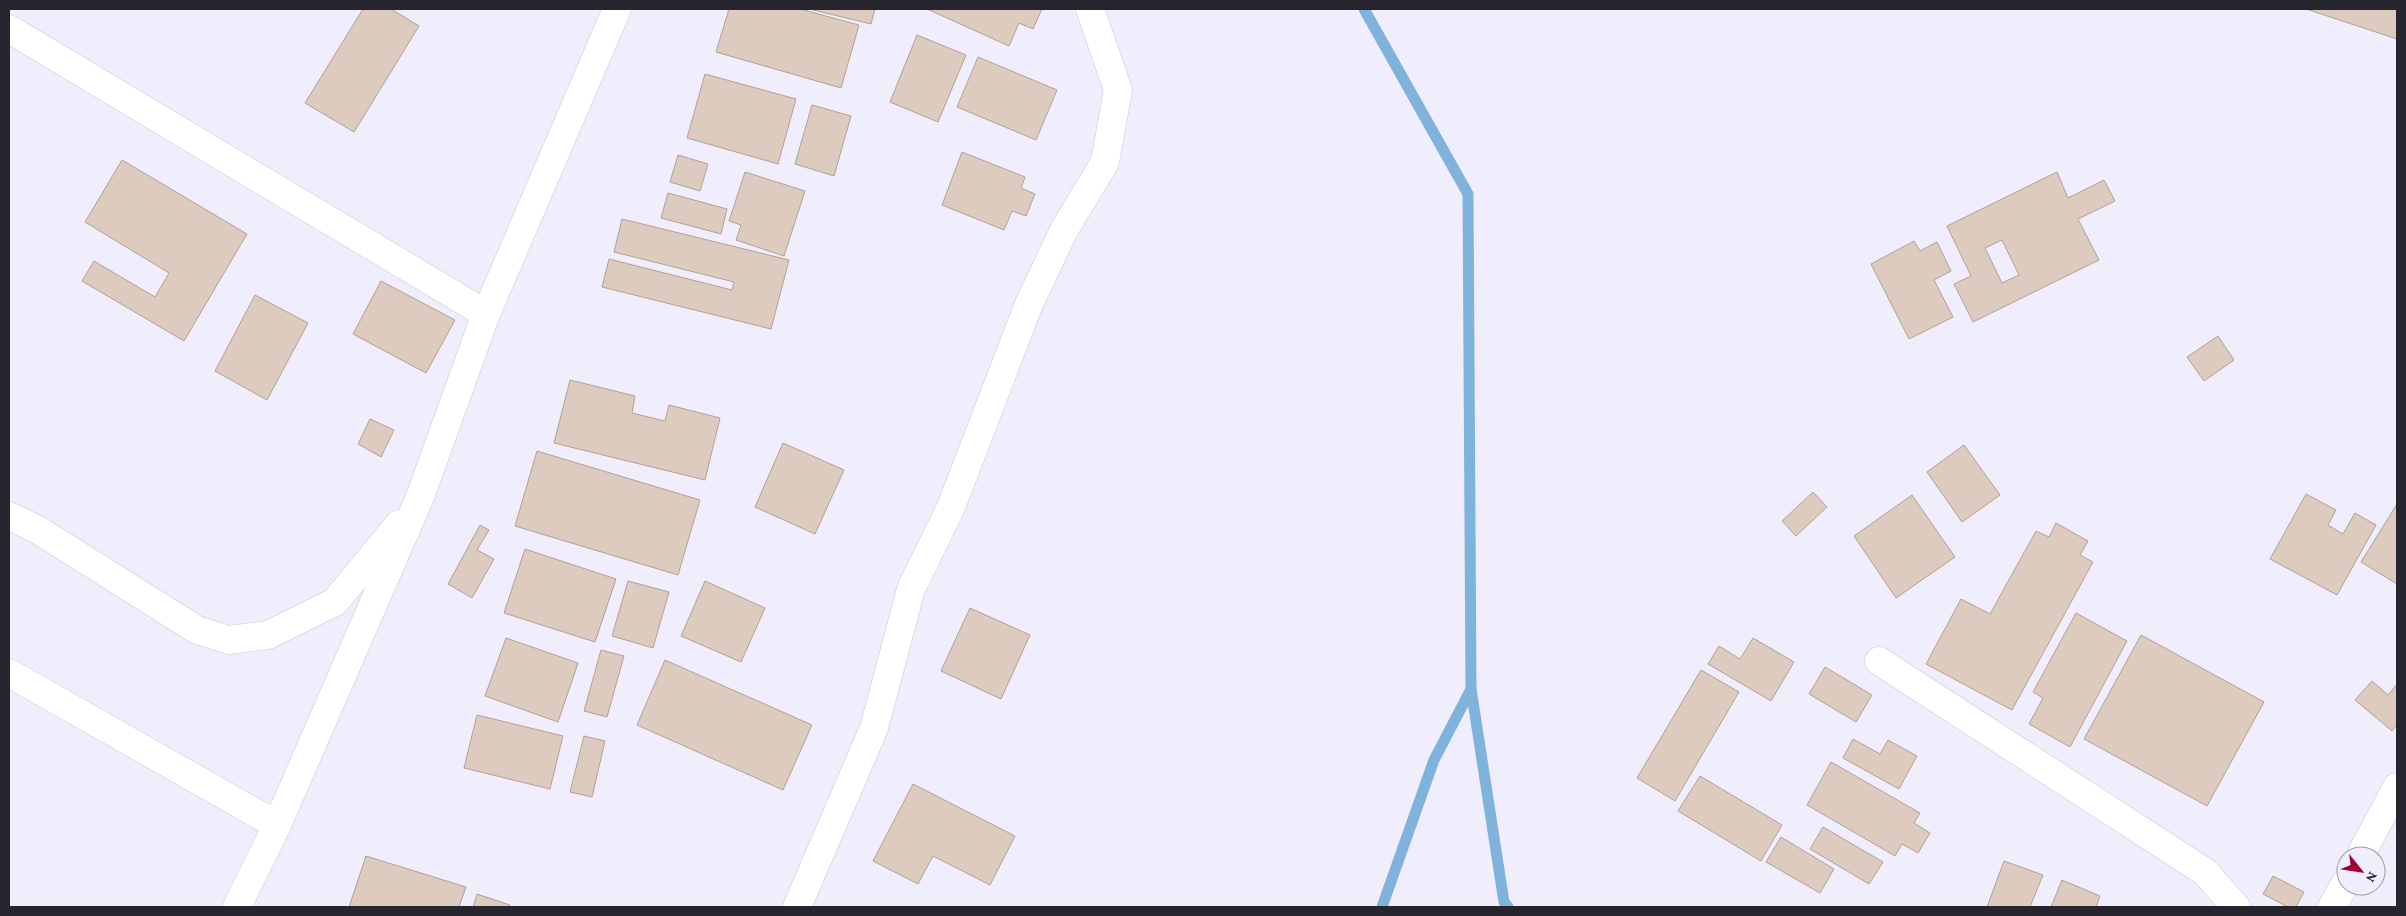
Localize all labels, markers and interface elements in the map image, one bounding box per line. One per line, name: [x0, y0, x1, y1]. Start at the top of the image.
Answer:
north arrow: [2336, 846, 2386, 896]
text: N: [2363, 869, 2382, 886]

